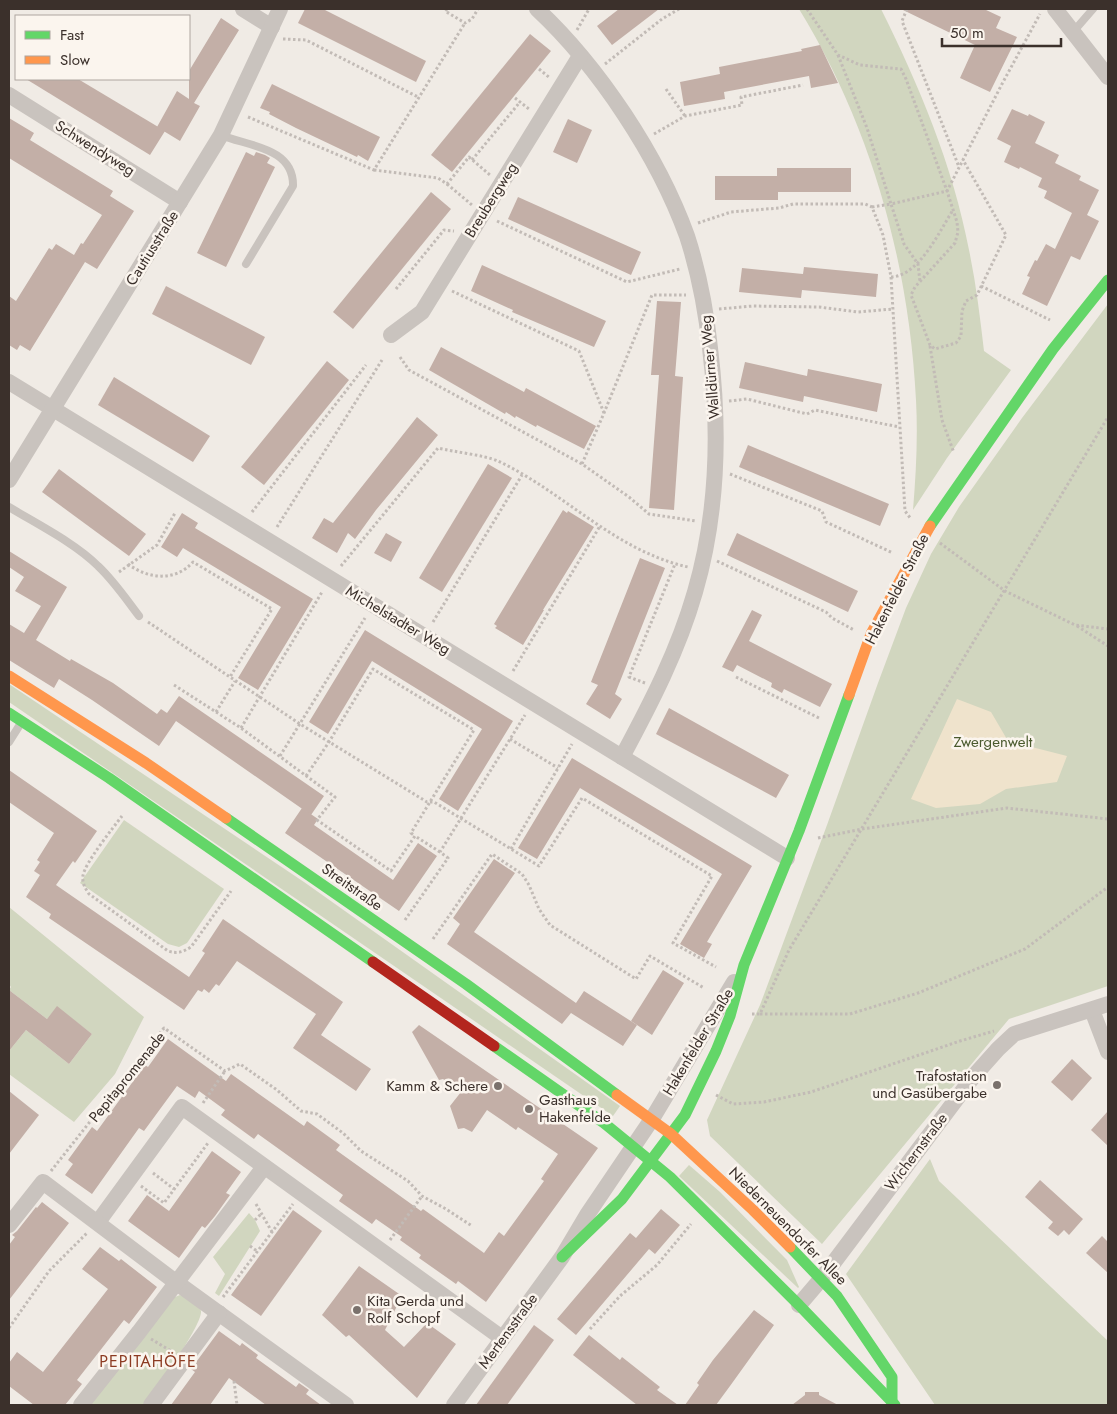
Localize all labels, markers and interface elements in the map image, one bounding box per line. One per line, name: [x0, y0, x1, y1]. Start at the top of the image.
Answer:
legend: [15, 15, 190, 80]
scale bar: [942, 15, 1061, 47]
text: 50 m: [950, 22, 984, 44]
text: Fast: [60, 24, 84, 46]
text: Slow: [60, 49, 91, 71]
street label: Schwendyweg: [51, 115, 139, 181]
street label: Breubergweg: [459, 158, 523, 242]
street label: Cautiusstraße: [120, 206, 184, 290]
street label: Walldürner Weg: [695, 314, 725, 420]
street label: Hakenfelder Straße: [860, 530, 935, 648]
street label: Michelstadter Weg: [342, 580, 454, 660]
park label: Zwergenwelt: [954, 731, 1033, 753]
street label: Streitstraße: [317, 858, 387, 916]
street label: Hakenfelder Straße: [657, 984, 739, 1100]
street label: Pepitapromenade: [83, 1027, 171, 1127]
place label: Trafostation und Gasübergabe: [872, 1065, 987, 1104]
place label: Kamm & Schere: [386, 1075, 488, 1097]
marker: Trafostation und Gasübergabe: [991, 1079, 1003, 1091]
marker: Kamm & Schere: [492, 1080, 504, 1092]
place label: Gasthaus Hakenfelde: [539, 1089, 611, 1128]
marker: Gasthaus Hakenfelde: [523, 1103, 535, 1115]
street label: Wichernstraße: [879, 1108, 953, 1196]
street label: Niederneuendorfer Allee: [724, 1162, 852, 1290]
street label: Mertensstraße: [473, 1289, 543, 1373]
place label: Kita Gerda und Rolf Schopf: [367, 1290, 464, 1329]
marker: Kita Gerda und Rolf Schopf: [351, 1304, 363, 1316]
district label: PEPITAHÖFE: [99, 1350, 197, 1373]

